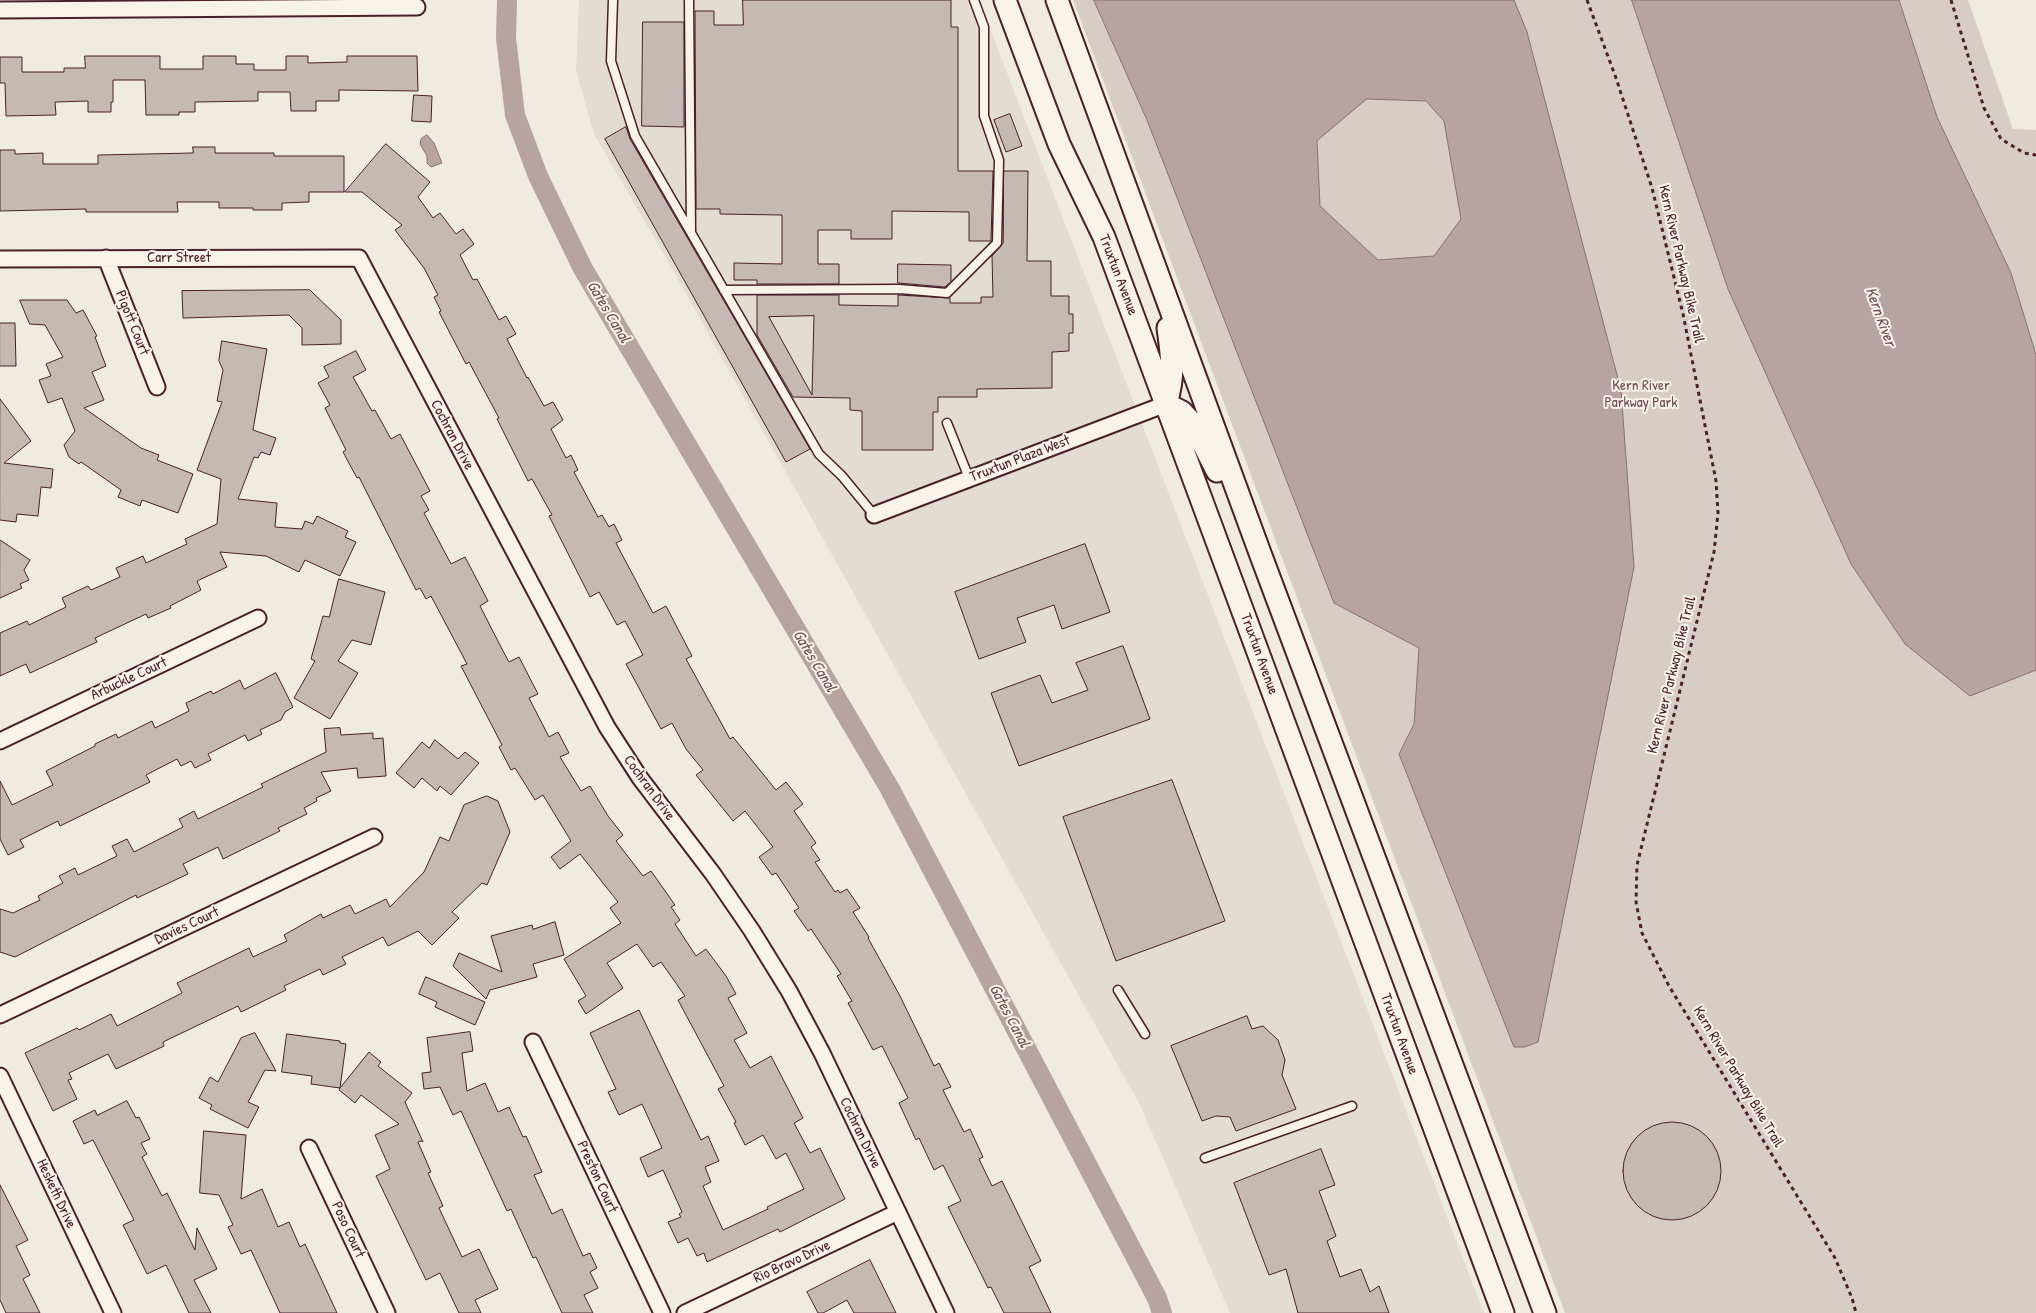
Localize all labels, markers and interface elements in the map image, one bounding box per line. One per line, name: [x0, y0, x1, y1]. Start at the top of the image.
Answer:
street label: Kern River Parkway Bike Trail: [1654, 183, 1708, 345]
street label: Truxtun Avenue: [1094, 232, 1142, 318]
street label: Carr Street: [147, 249, 211, 267]
water label: Gates Canal: [582, 278, 634, 346]
water label: Kern River: [1860, 285, 1900, 349]
street label: Pigott Court: [111, 288, 153, 358]
park label: Kern River Parkway Park: [1605, 377, 1677, 412]
street label: Cochran Drive: [426, 397, 478, 473]
street label: Truxtun Plaza West: [967, 432, 1073, 486]
street label: Kern River Parkway Bike Trail: [1644, 594, 1700, 756]
street label: Truxtun Avenue: [1236, 611, 1282, 697]
water label: Gates Canal: [788, 627, 840, 695]
street label: Arbuckle Court: [88, 654, 170, 704]
street label: Cochran Drive: [619, 752, 679, 824]
street label: Davies Court: [152, 903, 222, 949]
water label: Gates Canal: [984, 981, 1034, 1051]
street label: Truxtun Avenue: [1376, 991, 1422, 1077]
street label: Kern River Parkway Bike Trail: [1689, 1003, 1787, 1151]
street label: Cochran Drive: [835, 1095, 885, 1171]
street label: Preston Court: [572, 1138, 622, 1216]
street label: Hesketh Drive: [32, 1157, 80, 1231]
street label: Poso Court: [327, 1199, 369, 1261]
street label: Rio Bravo Drive: [751, 1236, 833, 1288]

